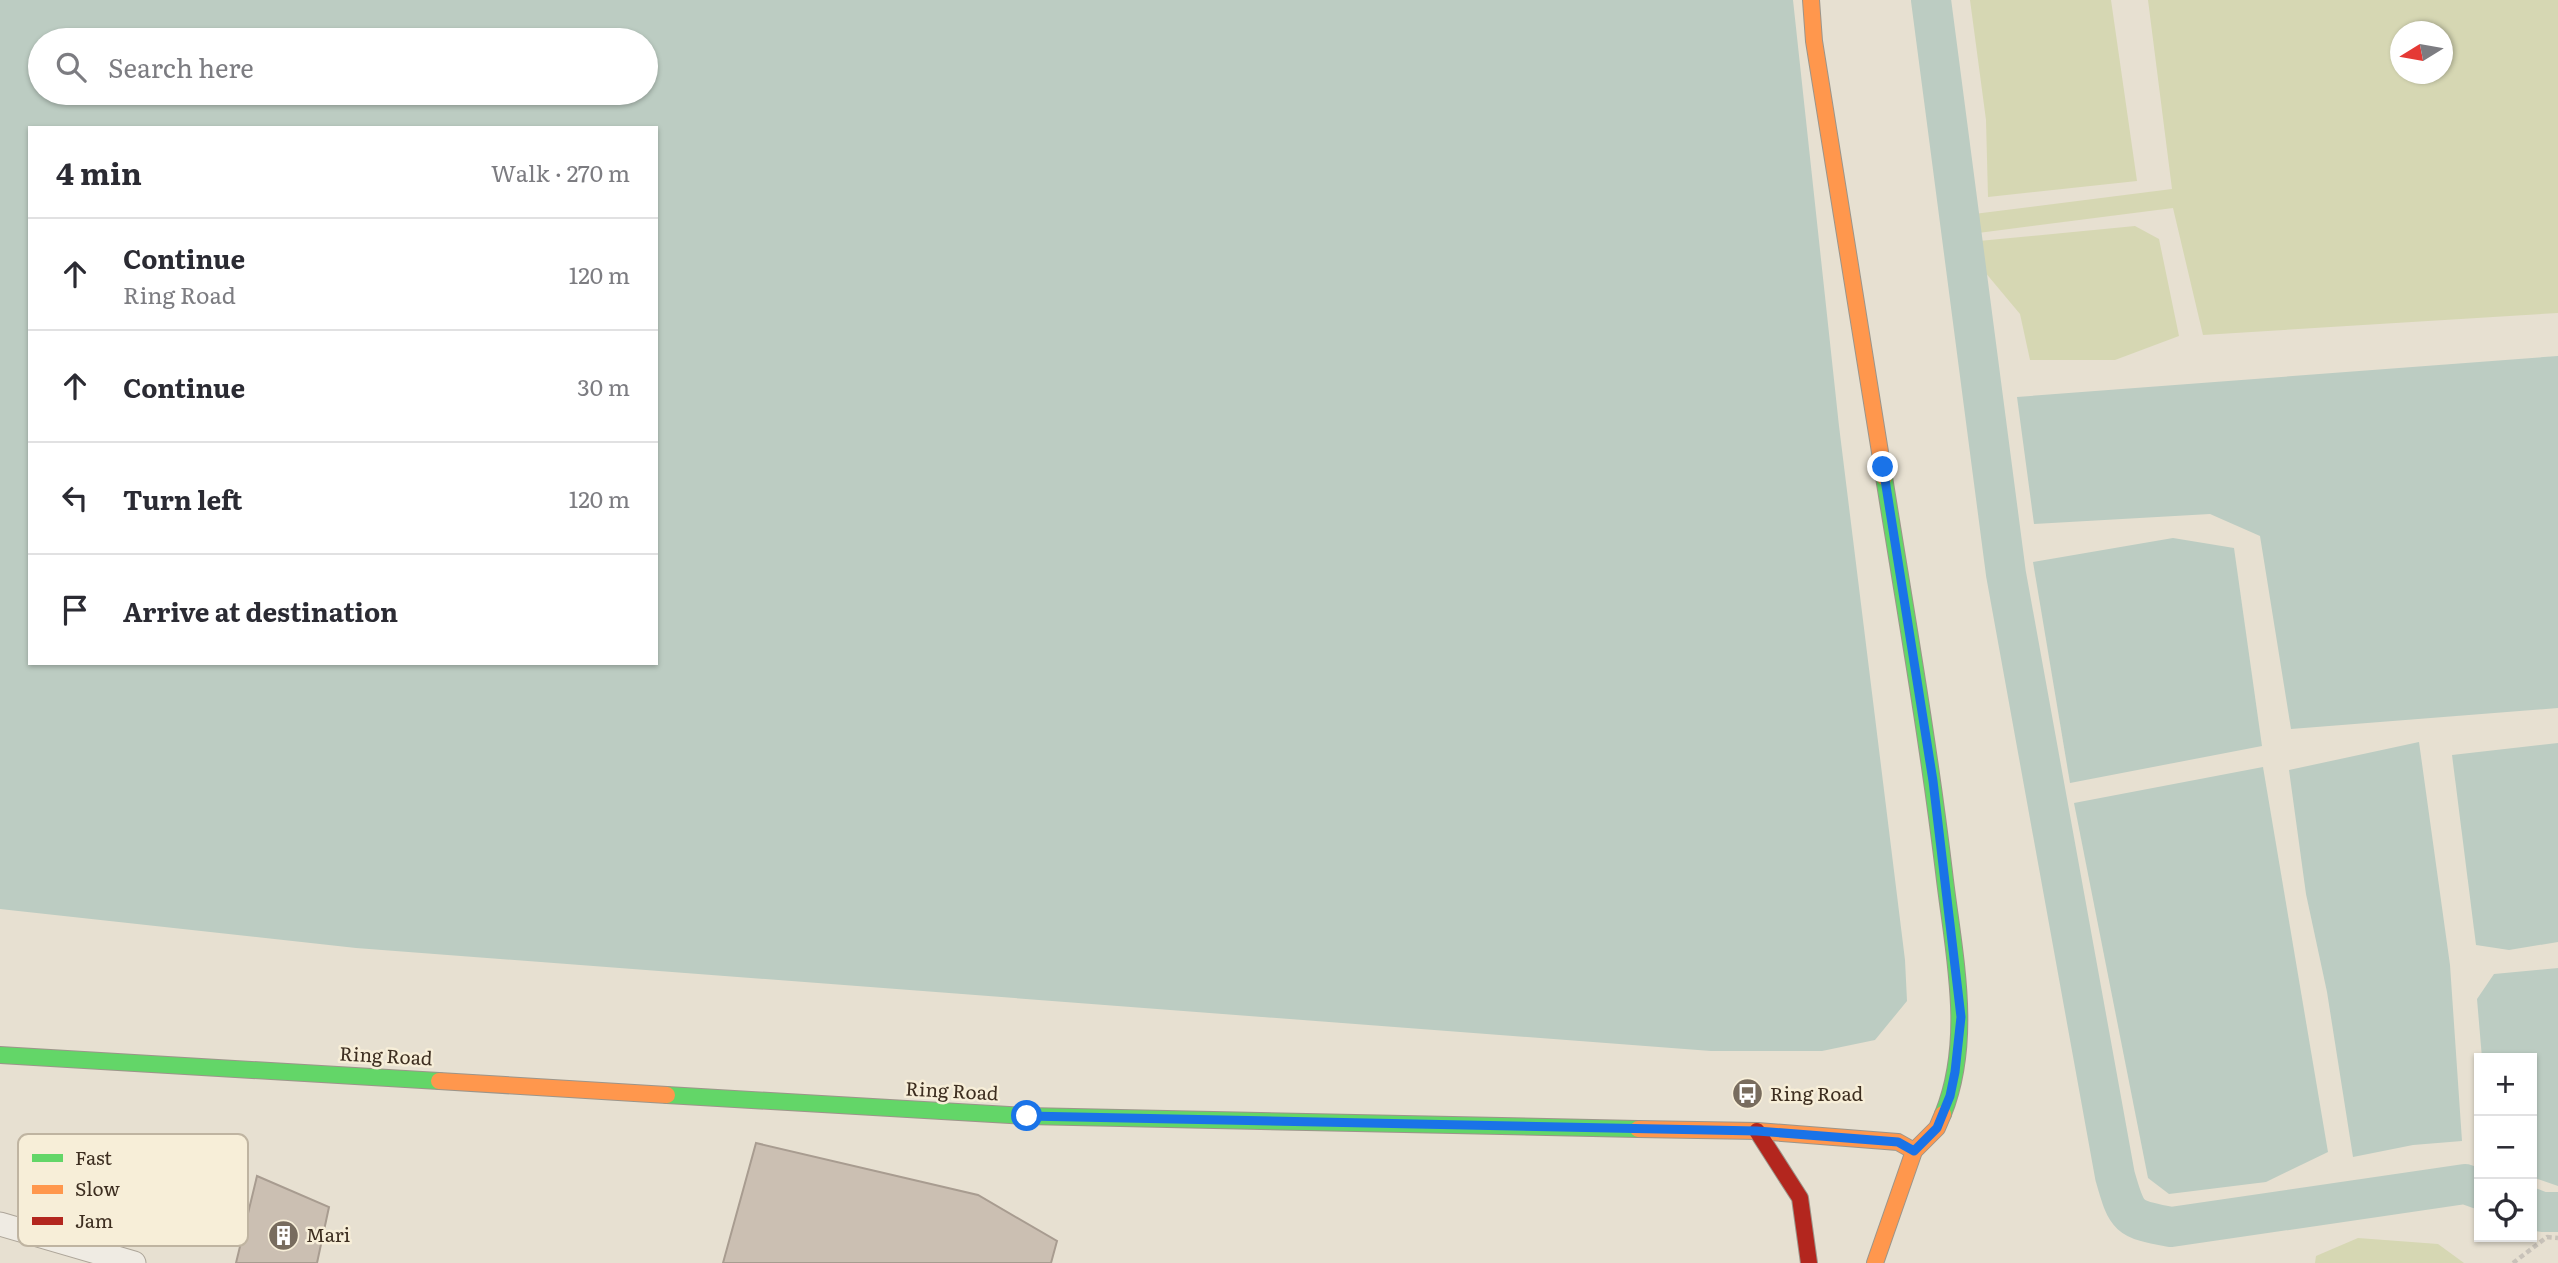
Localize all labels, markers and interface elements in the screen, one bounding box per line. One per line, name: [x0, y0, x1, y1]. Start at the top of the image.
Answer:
north arrow: [2390, 21, 2453, 84]
search box: [28, 28, 658, 105]
text: Search here: [108, 47, 254, 86]
icon: search: [52, 48, 90, 86]
text: 4 min: [56, 150, 142, 194]
text: Walk · 270 m: [491, 155, 630, 189]
text: Continue: [123, 238, 245, 277]
icon: ahead: [56, 255, 94, 293]
text: 120 m: [569, 257, 630, 291]
text: Ring Road: [123, 277, 236, 311]
icon: ahead: [56, 367, 94, 405]
text: Continue: [123, 367, 245, 406]
text: 30 m: [577, 369, 630, 403]
route end: [1867, 451, 1898, 482]
icon: left: [56, 479, 94, 517]
text: Turn left: [123, 479, 242, 518]
text: 120 m: [569, 481, 630, 515]
icon: arrive: [56, 591, 94, 629]
text: Arrive at destination: [123, 591, 398, 630]
street label: Ring Road: [339, 1039, 434, 1071]
map controls: [2474, 1053, 2537, 1242]
button: +: [2474, 1053, 2537, 1116]
street label: Ring Road: [905, 1074, 1000, 1106]
bus stop icon: Ring Road: [1730, 1077, 1764, 1111]
place label: Ring Road: [1770, 1079, 1864, 1107]
route start: [1011, 1100, 1042, 1131]
button: −: [2474, 1116, 2537, 1179]
legend: [18, 1134, 248, 1246]
text: Fast: [75, 1143, 112, 1171]
text: Slow: [75, 1174, 120, 1202]
button: locate: [2474, 1179, 2537, 1242]
text: Jam: [75, 1206, 113, 1234]
building icon: Mari: [266, 1218, 300, 1252]
place label: Mari: [306, 1220, 350, 1248]

